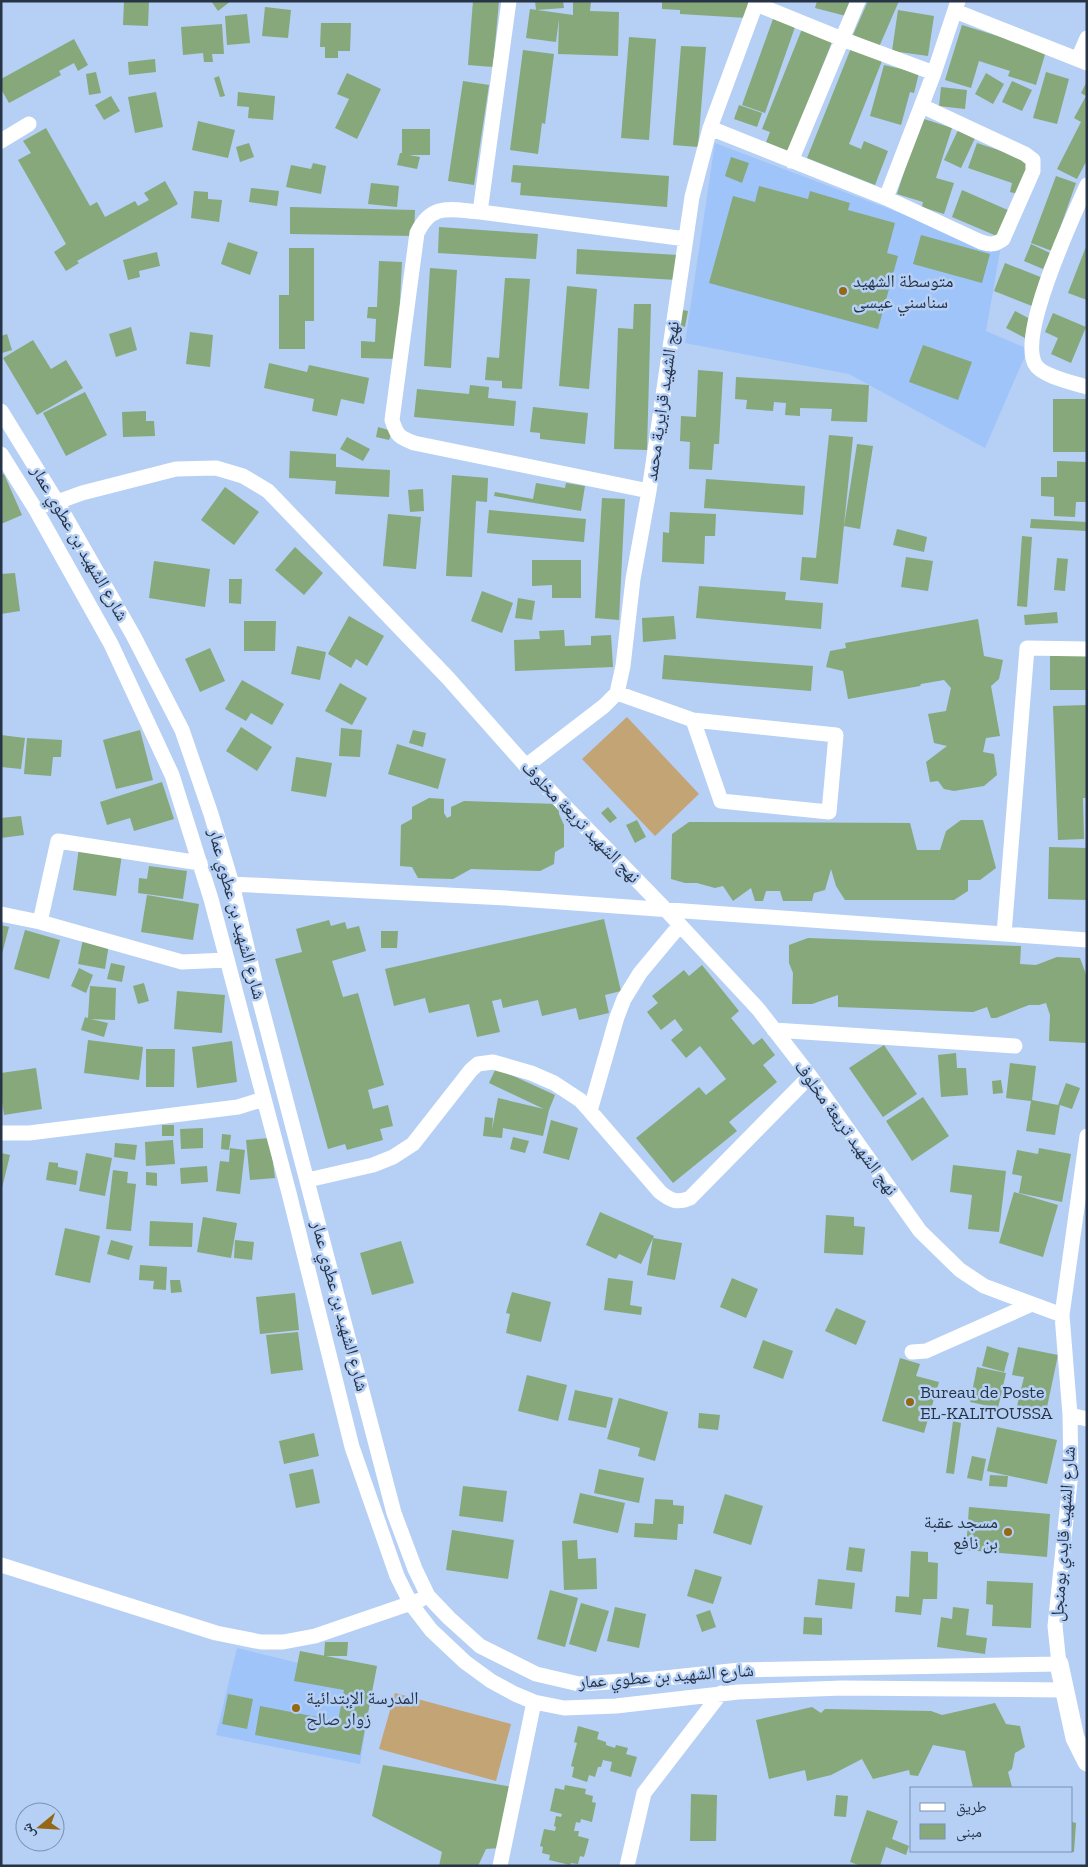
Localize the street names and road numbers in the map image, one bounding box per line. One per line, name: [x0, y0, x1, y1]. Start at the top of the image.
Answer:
street label: نهج الشهيد قرايرية محمد: [640, 320, 685, 482]
street label: شارع الشهيد بن عطوي عمار: [23, 460, 134, 626]
street label: نهج الشهيد تريعة مخلوف: [516, 756, 645, 888]
street label: شارع الشهيد بن عطوي عمار: [200, 825, 270, 1003]
street label: نهج الشهيد تريعة مخلوف: [789, 1056, 902, 1200]
street label: شارع الشهيد بن عطوي عمار: [303, 1217, 373, 1395]
street label: شارع الشهيد قايدي بومنجل: [1046, 1446, 1084, 1623]
street label: شارع الشهيد بن عطوي عمار: [576, 1659, 755, 1697]

